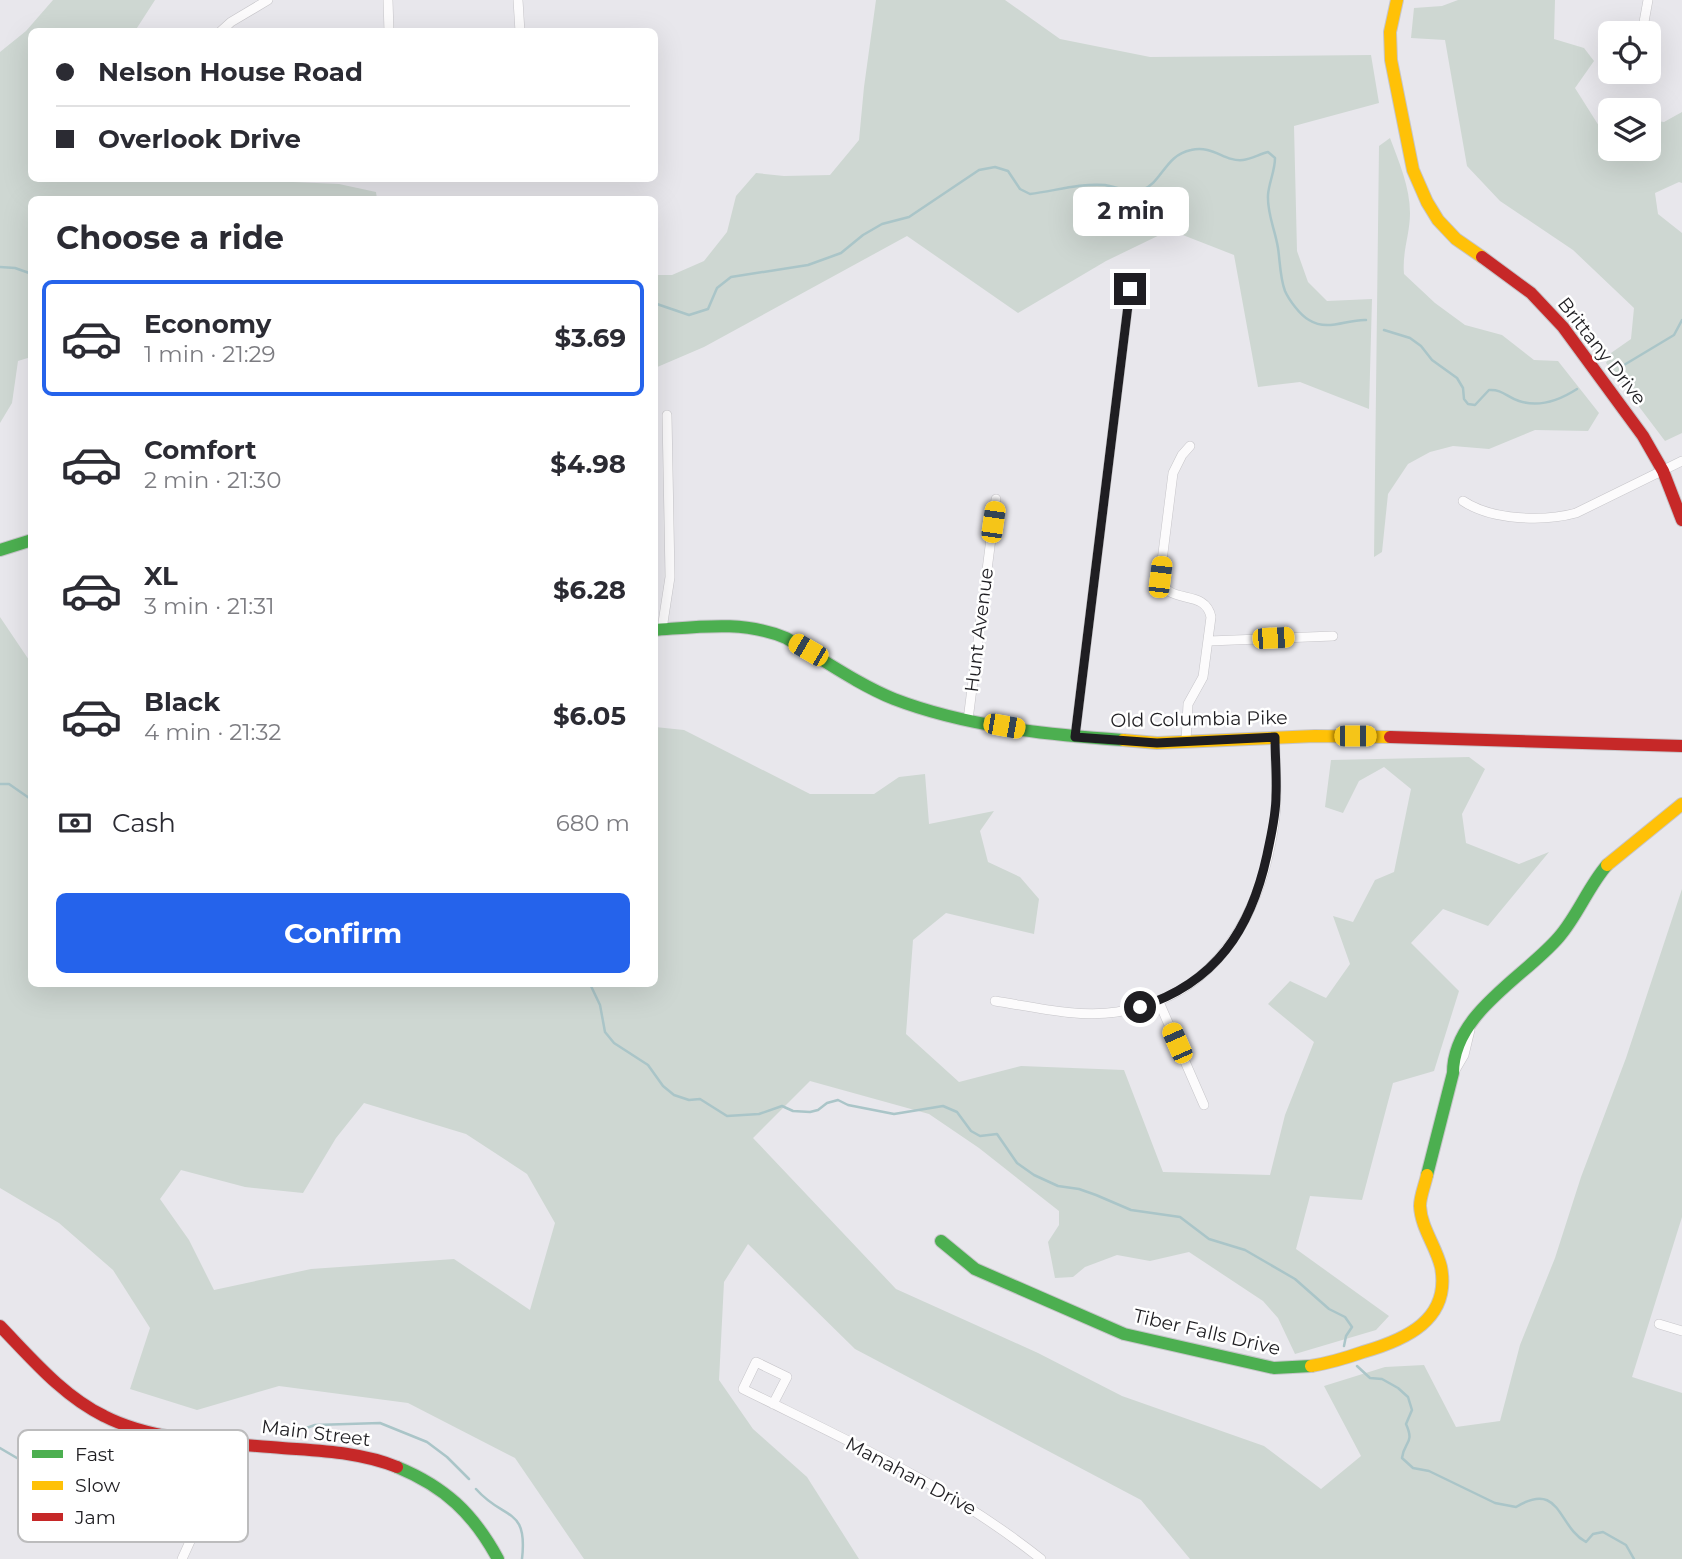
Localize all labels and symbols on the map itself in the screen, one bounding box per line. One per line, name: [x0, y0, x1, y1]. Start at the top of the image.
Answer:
callout: 2 min: [1072, 188, 1188, 236]
route end: [1114, 273, 1146, 305]
street label: Brittany Drive: [1553, 293, 1651, 409]
car: [980, 500, 1007, 544]
car: [1148, 555, 1173, 599]
street label: Hunt Avenue: [960, 566, 998, 694]
car: [1252, 626, 1295, 650]
car: [785, 630, 832, 670]
street label: Old Columbia Pike: [1110, 706, 1288, 732]
car: [982, 712, 1027, 740]
car: [1335, 726, 1377, 747]
route start: [1124, 991, 1156, 1023]
car: [1159, 1020, 1196, 1066]
street label: Tiber Falls Drive: [1131, 1304, 1283, 1360]
street label: Main Street: [260, 1415, 372, 1451]
legend: [18, 1430, 248, 1542]
street label: Manahan Drive: [842, 1432, 980, 1520]
text: Fast: [75, 1443, 115, 1466]
text: Slow: [75, 1474, 120, 1497]
text: Jam: [74, 1506, 116, 1529]

